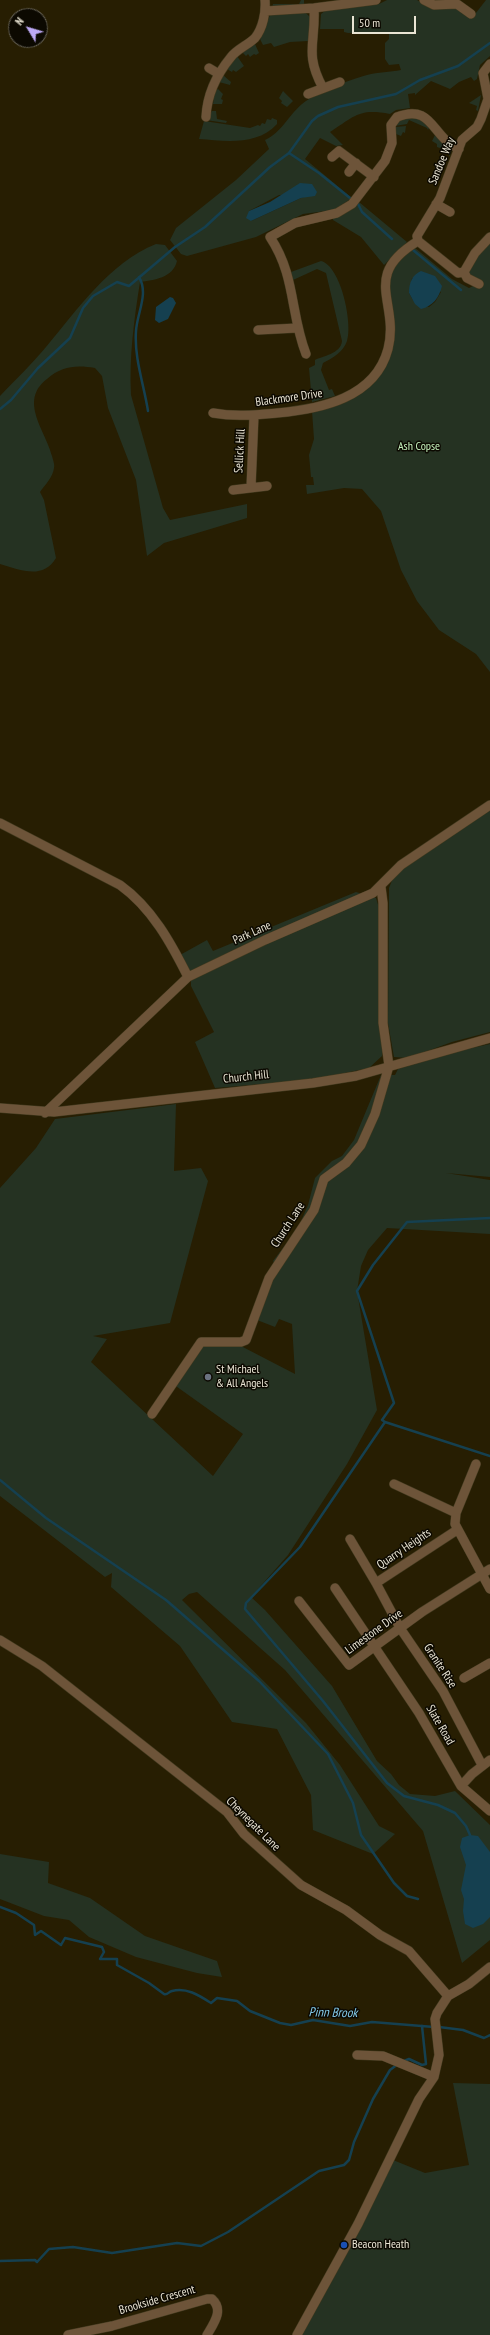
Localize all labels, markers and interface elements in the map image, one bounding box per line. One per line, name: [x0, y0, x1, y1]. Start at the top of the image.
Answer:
north arrow: [8, 8, 48, 48]
scale bar: [354, 8, 418, 34]
text: N: [12, 15, 27, 28]
text: 50 m: [359, 15, 380, 30]
street label: Sandoe Way: [426, 135, 458, 187]
street label: Blackmore Drive: [254, 386, 324, 410]
street label: Sellick Hill: [232, 428, 248, 474]
park label: Ash Copse: [398, 440, 440, 454]
street label: Park Lane: [231, 918, 273, 948]
street label: Church Hill: [222, 1067, 270, 1087]
street label: Church Lane: [268, 1200, 308, 1250]
place label: St Michael & All Angels: [216, 1363, 268, 1391]
marker: St Michael & All Angels: [203, 1372, 213, 1382]
street label: Quarry Heights: [374, 1526, 434, 1572]
street label: Limestone Drive: [343, 1606, 405, 1658]
street label: Granite Rise: [420, 1641, 460, 1691]
street label: Slate Road: [423, 1702, 457, 1748]
street label: Cheynegate Lane: [223, 1794, 283, 1854]
water label: Pinn Brook: [308, 2005, 358, 2021]
place label: Beacon Heath: [352, 2238, 409, 2252]
marker: Beacon Heath: [339, 2240, 349, 2250]
street label: Brookside Crescent: [117, 2282, 197, 2318]

